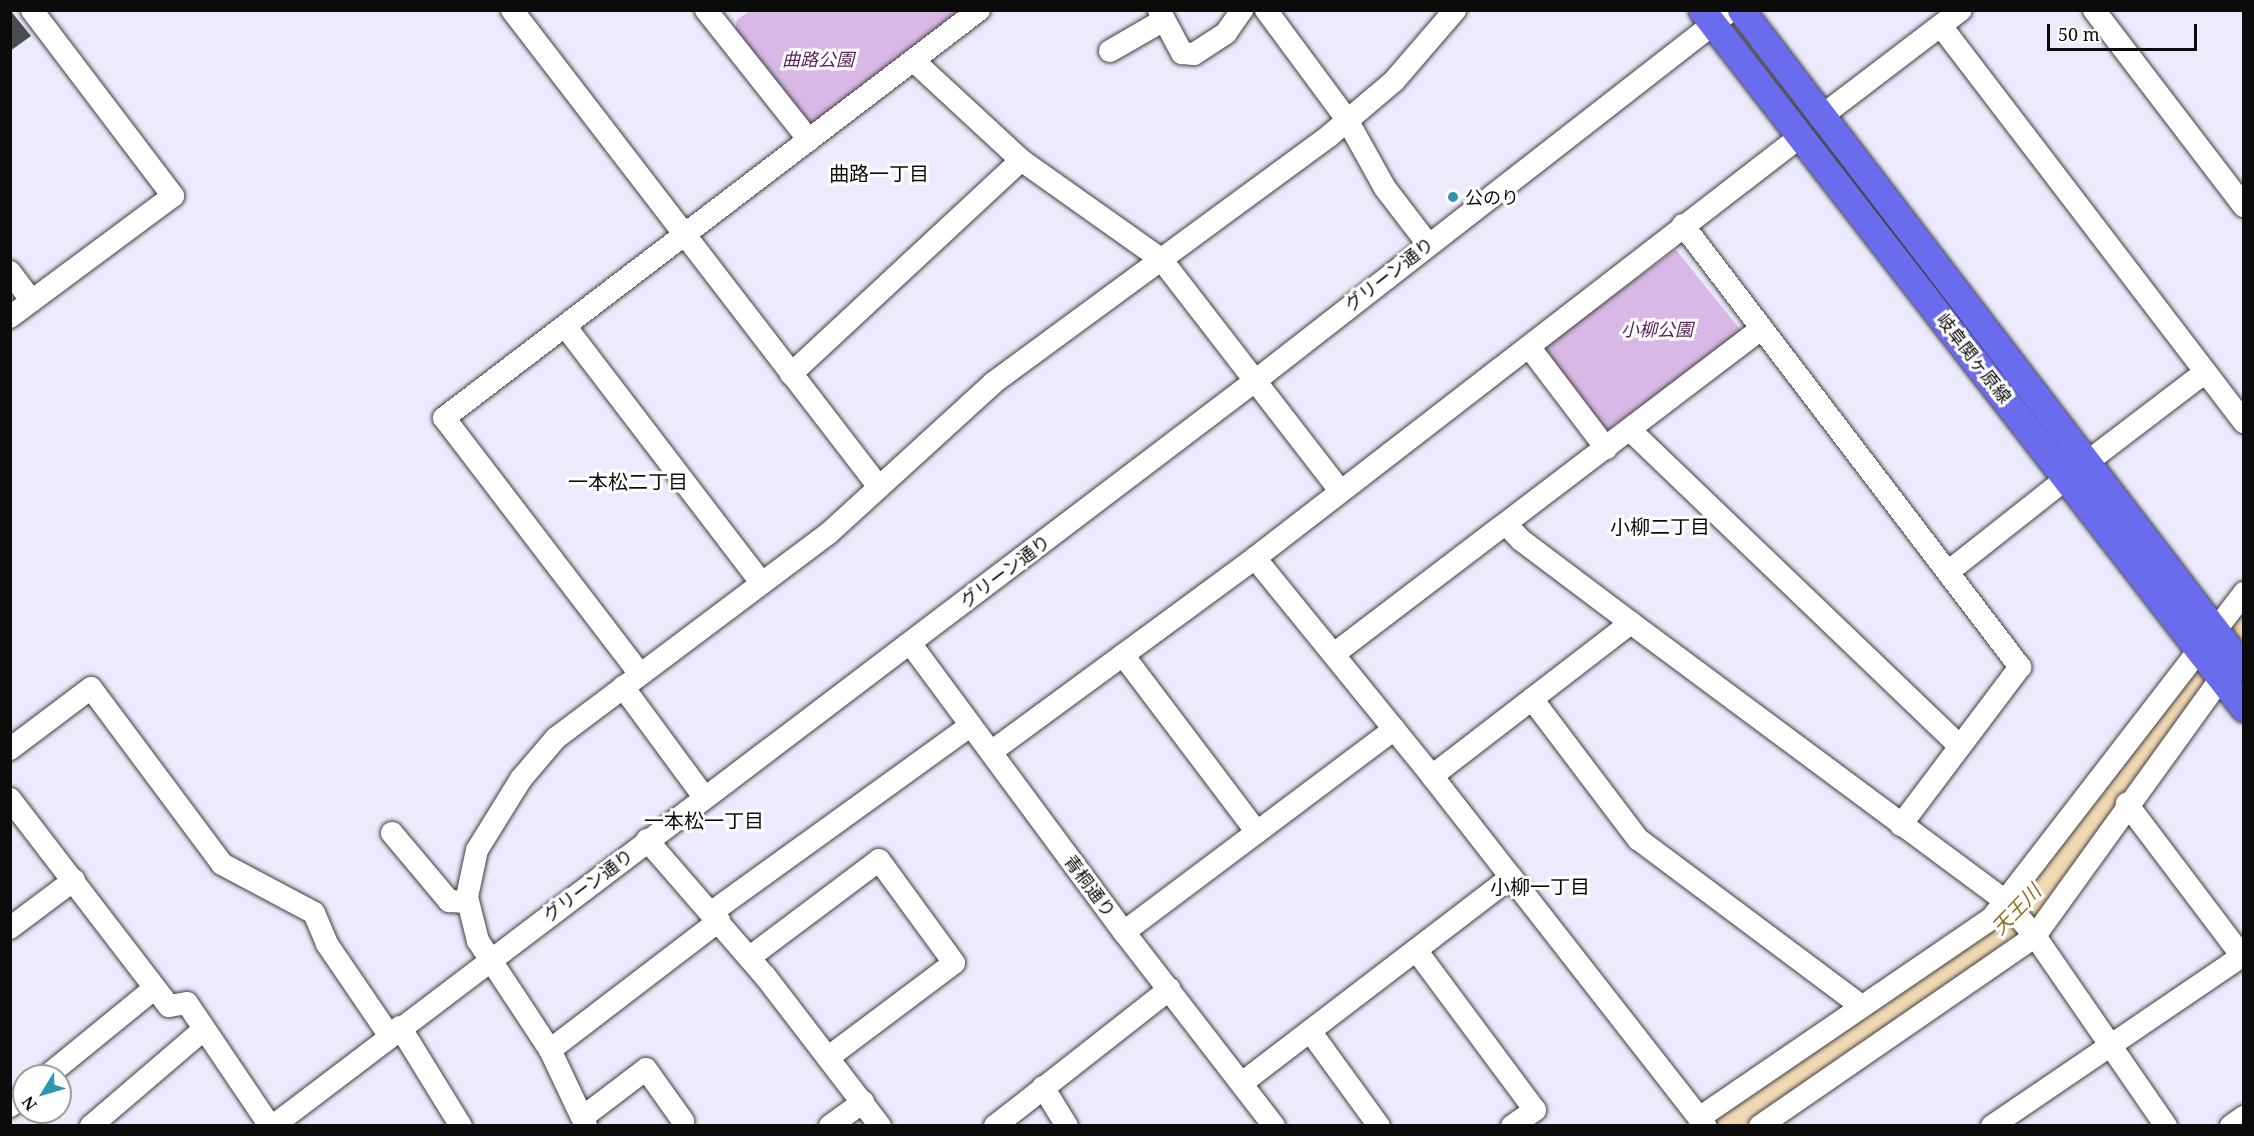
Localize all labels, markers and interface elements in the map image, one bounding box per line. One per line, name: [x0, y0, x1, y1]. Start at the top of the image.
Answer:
scale bar: [2050, 12, 2200, 50]
text: 50 m: [2058, 22, 2100, 46]
park label: 曲路公園: [782, 48, 854, 70]
district label: 曲路一丁目: [829, 161, 929, 185]
place label: 公のり: [1465, 186, 1519, 208]
marker: 公のり: [1446, 190, 1460, 204]
street label: グリーン通り: [1340, 232, 1438, 316]
street label: 岐阜関ヶ原線: [1932, 309, 2016, 407]
park label: 小柳公園: [1621, 318, 1693, 340]
district label: 一本松二丁目: [568, 469, 688, 493]
district label: 小柳二丁目: [1610, 514, 1710, 538]
street label: グリーン通り: [955, 530, 1055, 612]
district label: 一本松一丁目: [644, 808, 764, 832]
street label: グリーン通り: [538, 844, 638, 926]
street label: 青桐通り: [1060, 851, 1120, 921]
district label: 小柳一丁目: [1490, 874, 1590, 898]
water label: 天王川: [1987, 879, 2045, 939]
north arrow: [12, 1064, 72, 1124]
text: N: [17, 1092, 42, 1115]

